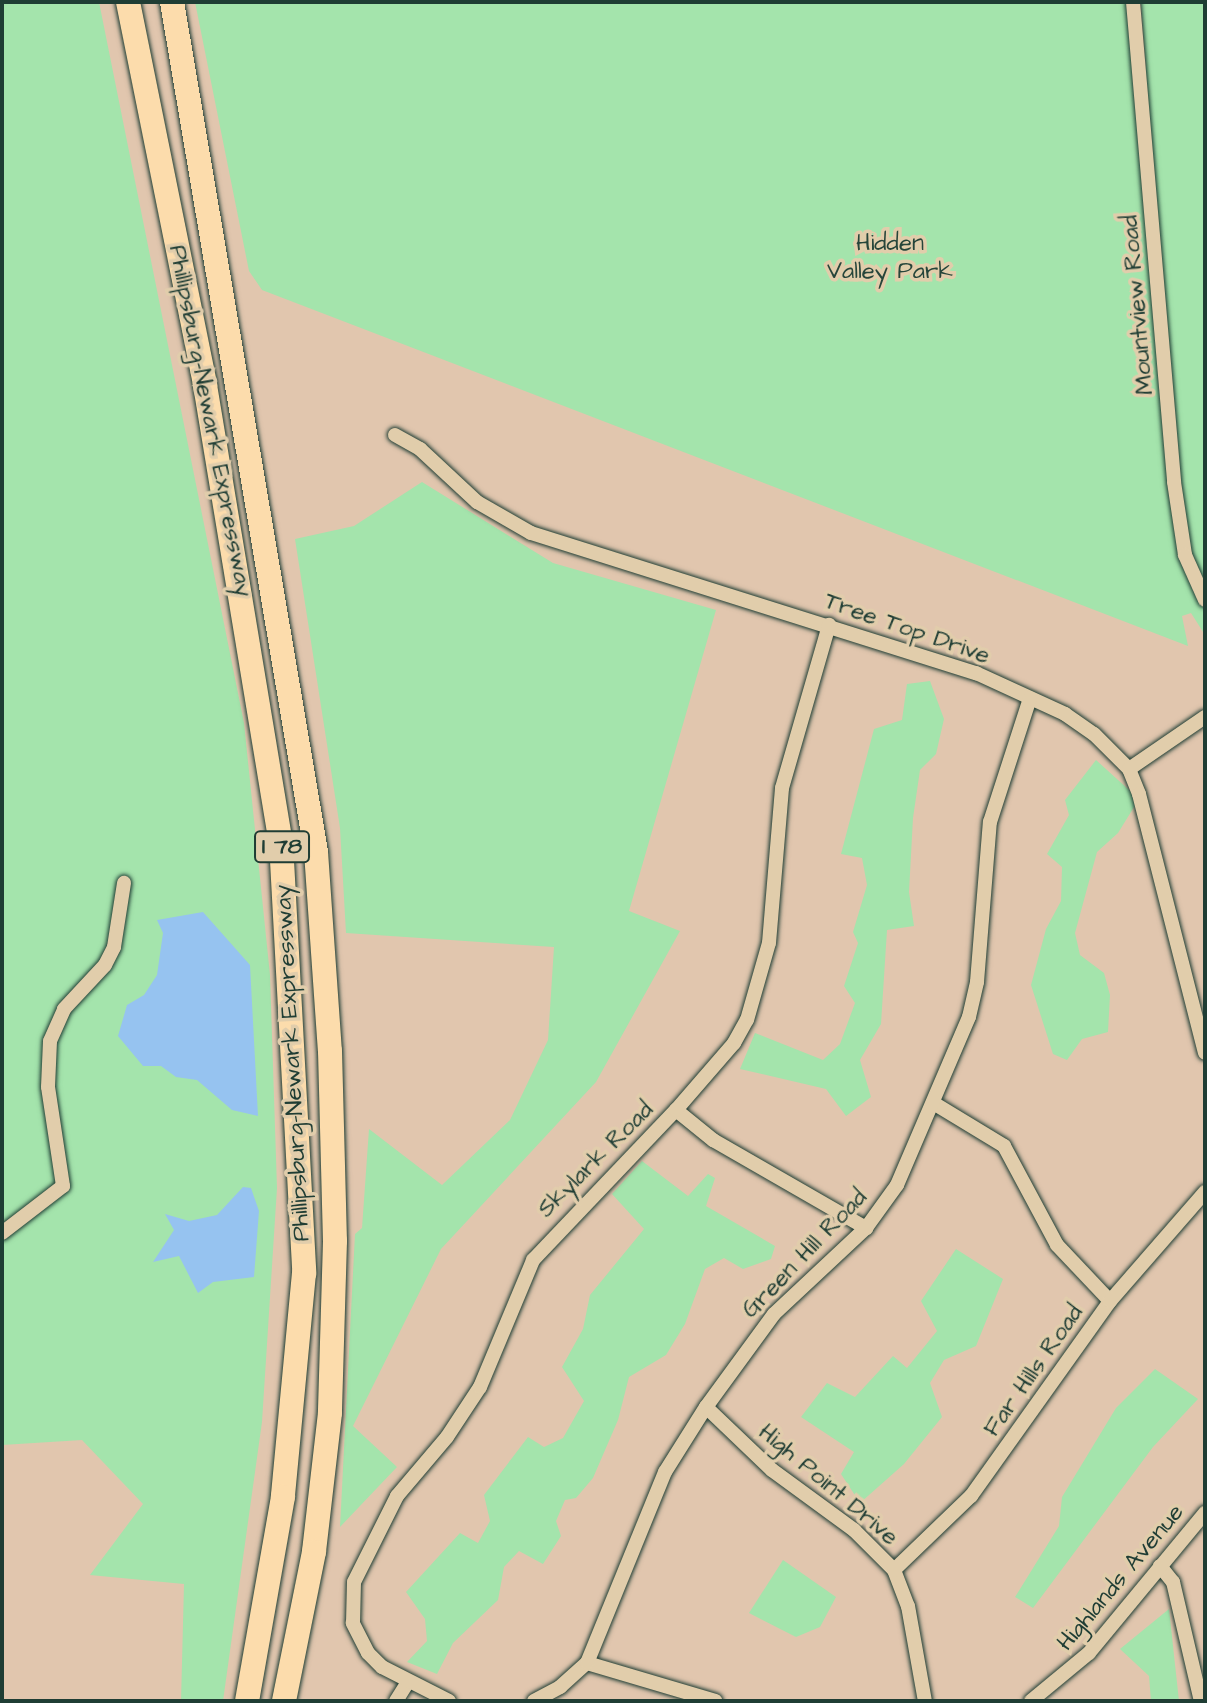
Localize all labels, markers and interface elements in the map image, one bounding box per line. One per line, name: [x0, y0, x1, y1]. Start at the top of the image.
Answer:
street label: Mountview Road: [1116, 214, 1160, 396]
park label: Hidden Valley Park: [827, 230, 953, 286]
street label: Phillipsburg-Newark Expressway: [162, 243, 258, 599]
street label: Tree Top Drive: [820, 587, 994, 671]
road number: I 78: [254, 829, 310, 865]
street label: Phillipsburg-Newark Expressway: [269, 884, 317, 1242]
street label: Skylark Road: [532, 1096, 660, 1224]
street label: Green Hill Road: [736, 1184, 874, 1324]
street label: Far Hills Road: [978, 1300, 1090, 1442]
street label: High Point Drive: [752, 1418, 904, 1552]
street label: Highlands Avenue: [1051, 1499, 1191, 1657]

